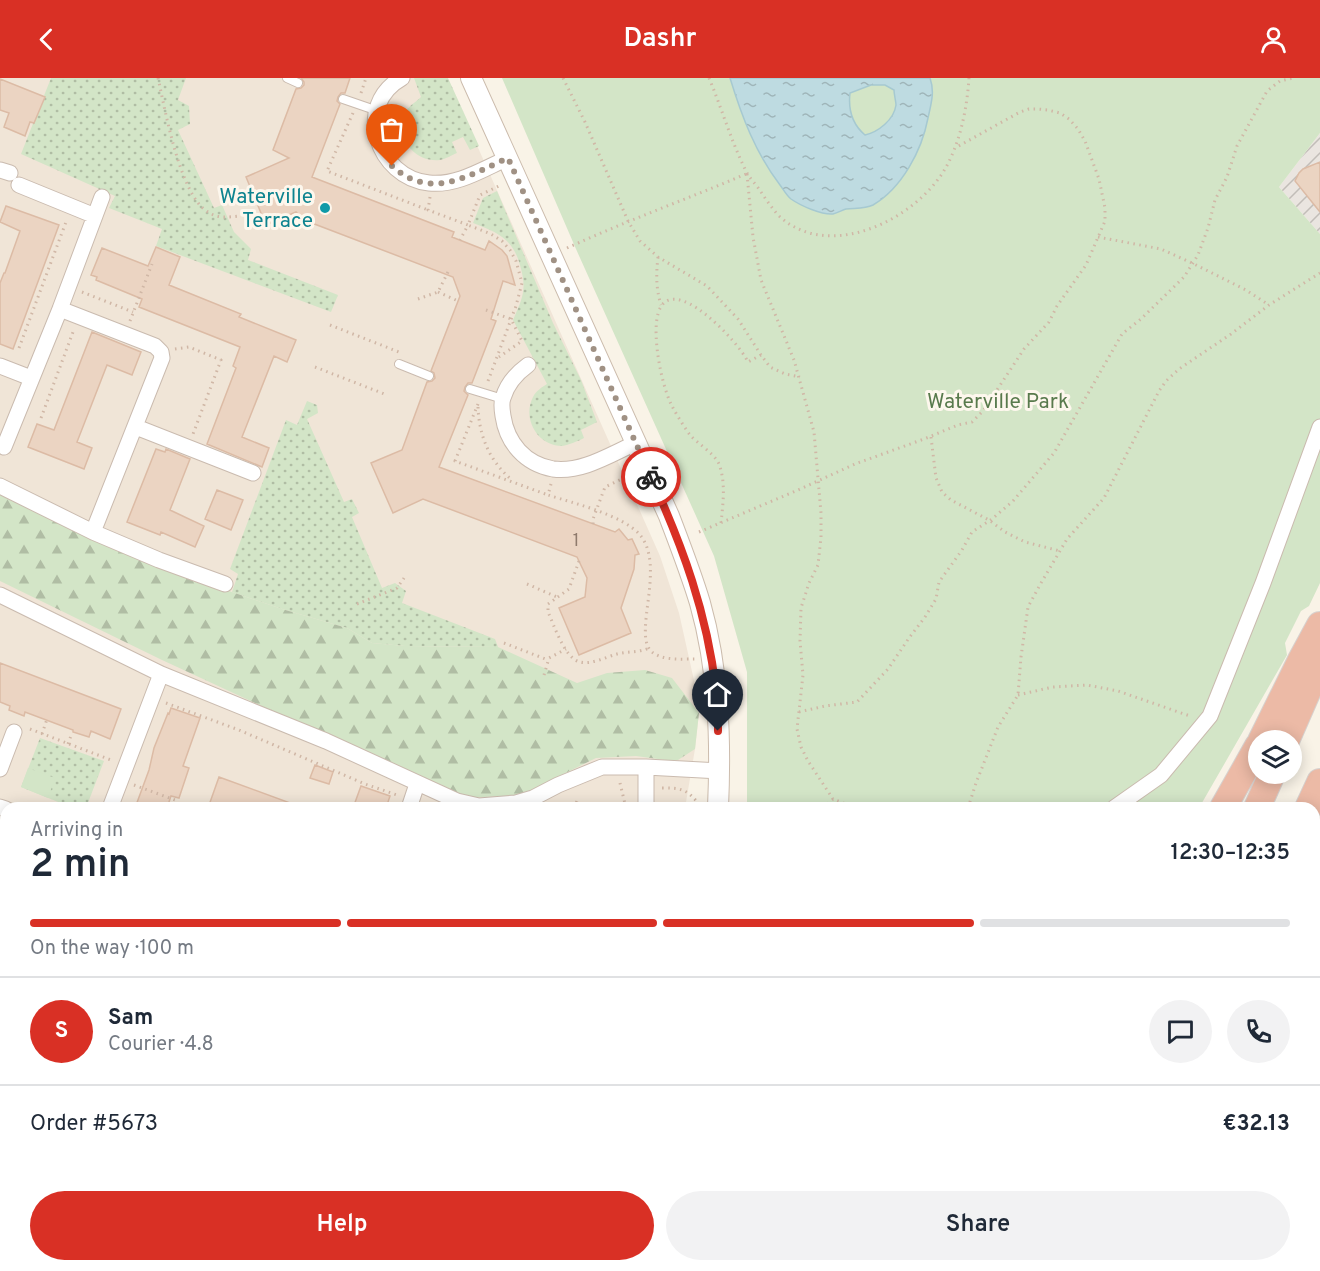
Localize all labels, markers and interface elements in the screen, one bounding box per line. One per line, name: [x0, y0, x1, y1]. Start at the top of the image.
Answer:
text: Dashr: [623, 22, 697, 56]
icon: back: [30, 23, 63, 56]
icon: person: [1257, 23, 1290, 56]
pin: [366, 104, 417, 166]
icon: bag: [375, 113, 408, 146]
place label: Waterville Terrace: [219, 184, 313, 235]
marker: Waterville Terrace: [318, 201, 332, 215]
park label: Waterville Park: [927, 389, 1069, 416]
courier: [621, 447, 681, 507]
icon: bike: [635, 461, 668, 494]
house number: 1: [573, 530, 579, 553]
pin: [692, 669, 743, 731]
icon: home: [701, 678, 734, 711]
map controls: [1248, 730, 1302, 784]
button: layers: [1248, 730, 1302, 784]
text: Arriving in: [30, 818, 123, 844]
text: 12:30–12:35: [1170, 840, 1290, 867]
text: 2 min: [30, 842, 131, 891]
text: On the way · 100 m: [30, 936, 194, 962]
button: chat: [1149, 1000, 1212, 1063]
button: phone: [1227, 1000, 1290, 1063]
text: Sam: [108, 1005, 153, 1032]
text: S: [55, 1018, 68, 1045]
text: Courier · 4.8: [108, 1032, 214, 1058]
text: Order #5673: [30, 1111, 158, 1138]
text: €32.13: [1222, 1111, 1290, 1138]
button: Help: [30, 1191, 654, 1260]
button: Share: [666, 1191, 1290, 1260]

